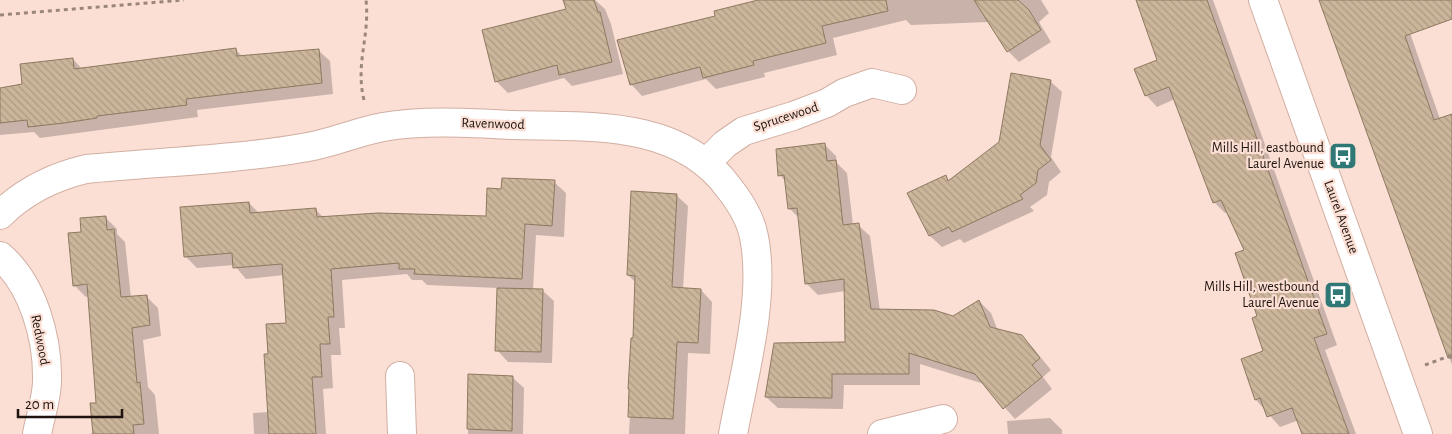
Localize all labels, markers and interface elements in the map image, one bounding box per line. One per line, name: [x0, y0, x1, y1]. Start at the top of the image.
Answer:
street label: Sprucewood: [752, 100, 820, 134]
street label: Ravenwood: [461, 116, 525, 132]
place label: Mills Hill, eastbound Laurel Avenue: [1212, 141, 1324, 171]
bus stop icon: Mills Hill, eastbound Laurel Avenue: [1328, 141, 1358, 171]
street label: Laurel Avenue: [1321, 179, 1361, 255]
place label: Mills Hill, westbound Laurel Avenue: [1204, 280, 1319, 310]
bus stop icon: Mills Hill, westbound Laurel Avenue: [1323, 280, 1353, 310]
street label: Redwood: [28, 314, 52, 366]
scale bar: [18, 386, 121, 418]
text: 20 m: [25, 397, 54, 412]

